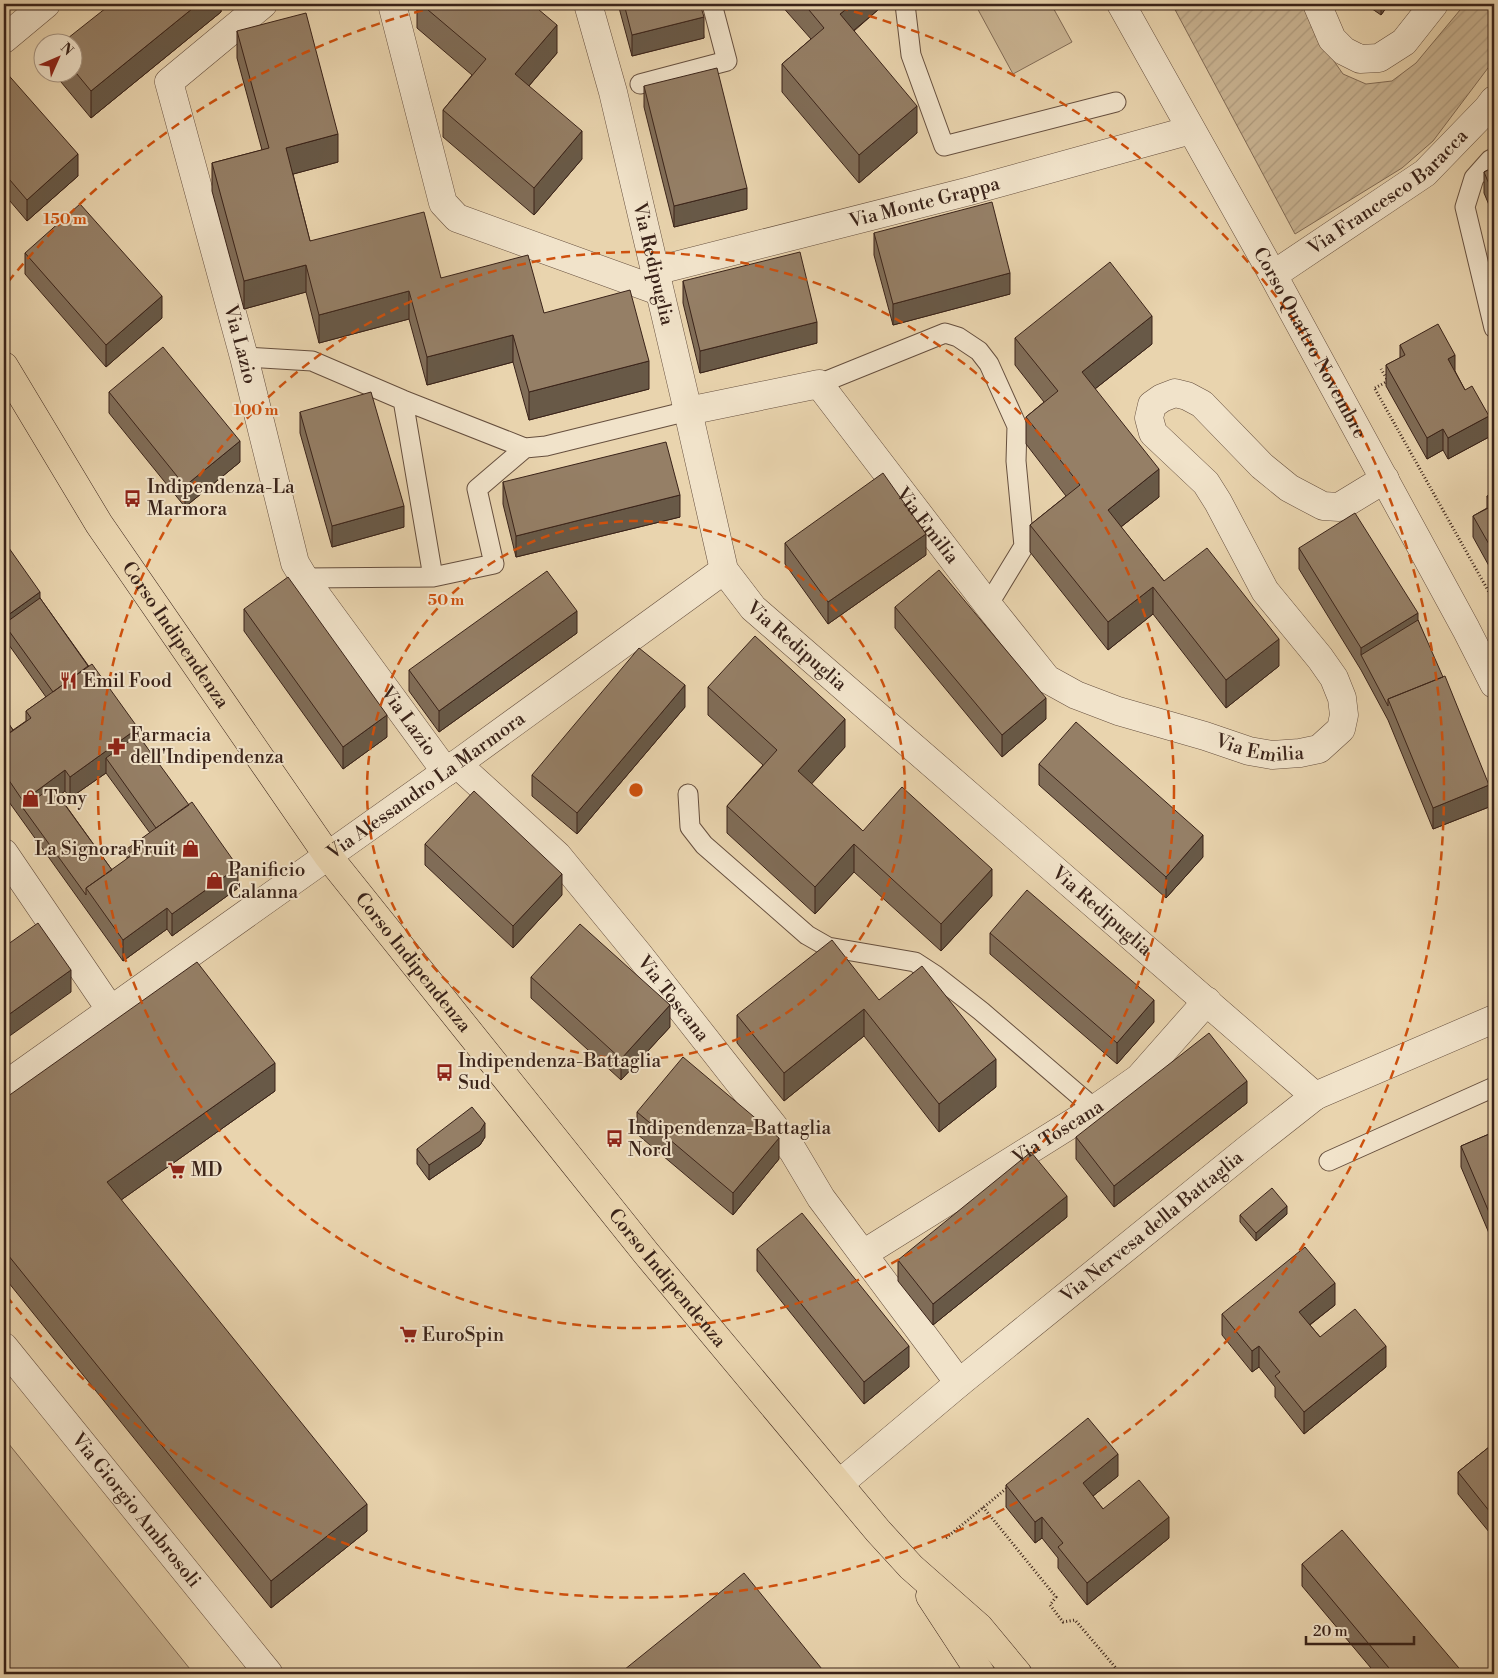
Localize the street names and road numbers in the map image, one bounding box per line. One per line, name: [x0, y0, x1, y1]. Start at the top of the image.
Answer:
street label: Via Francesco Baracca: [1302, 124, 1473, 261]
street label: Via Monte Grappa: [846, 171, 1003, 233]
street label: Via Redipuglia: [627, 199, 679, 328]
street label: Corso Quattro Novembre: [1248, 243, 1372, 443]
street label: Via Lazio: [218, 301, 262, 386]
street label: Via Emilia: [890, 482, 964, 569]
street label: Corso Indipendenza: [116, 557, 235, 713]
street label: Via Redipuglia: [741, 595, 852, 696]
street label: Via Lazio: [375, 680, 442, 761]
street label: Via Alessandro La Marmora: [321, 706, 530, 865]
street label: Via Emilia: [1211, 728, 1305, 768]
street label: Via Redipuglia: [1046, 860, 1157, 961]
street label: Corso Indipendenza: [350, 887, 477, 1038]
street label: Via Toscana: [631, 950, 715, 1047]
street label: Via Toscana: [1007, 1094, 1109, 1170]
street label: Via Nervesa della Battaglia: [1055, 1145, 1248, 1309]
street label: Corso Indipendenza: [603, 1204, 732, 1352]
street label: Via Giorgio Ambrosoli: [66, 1427, 206, 1592]

